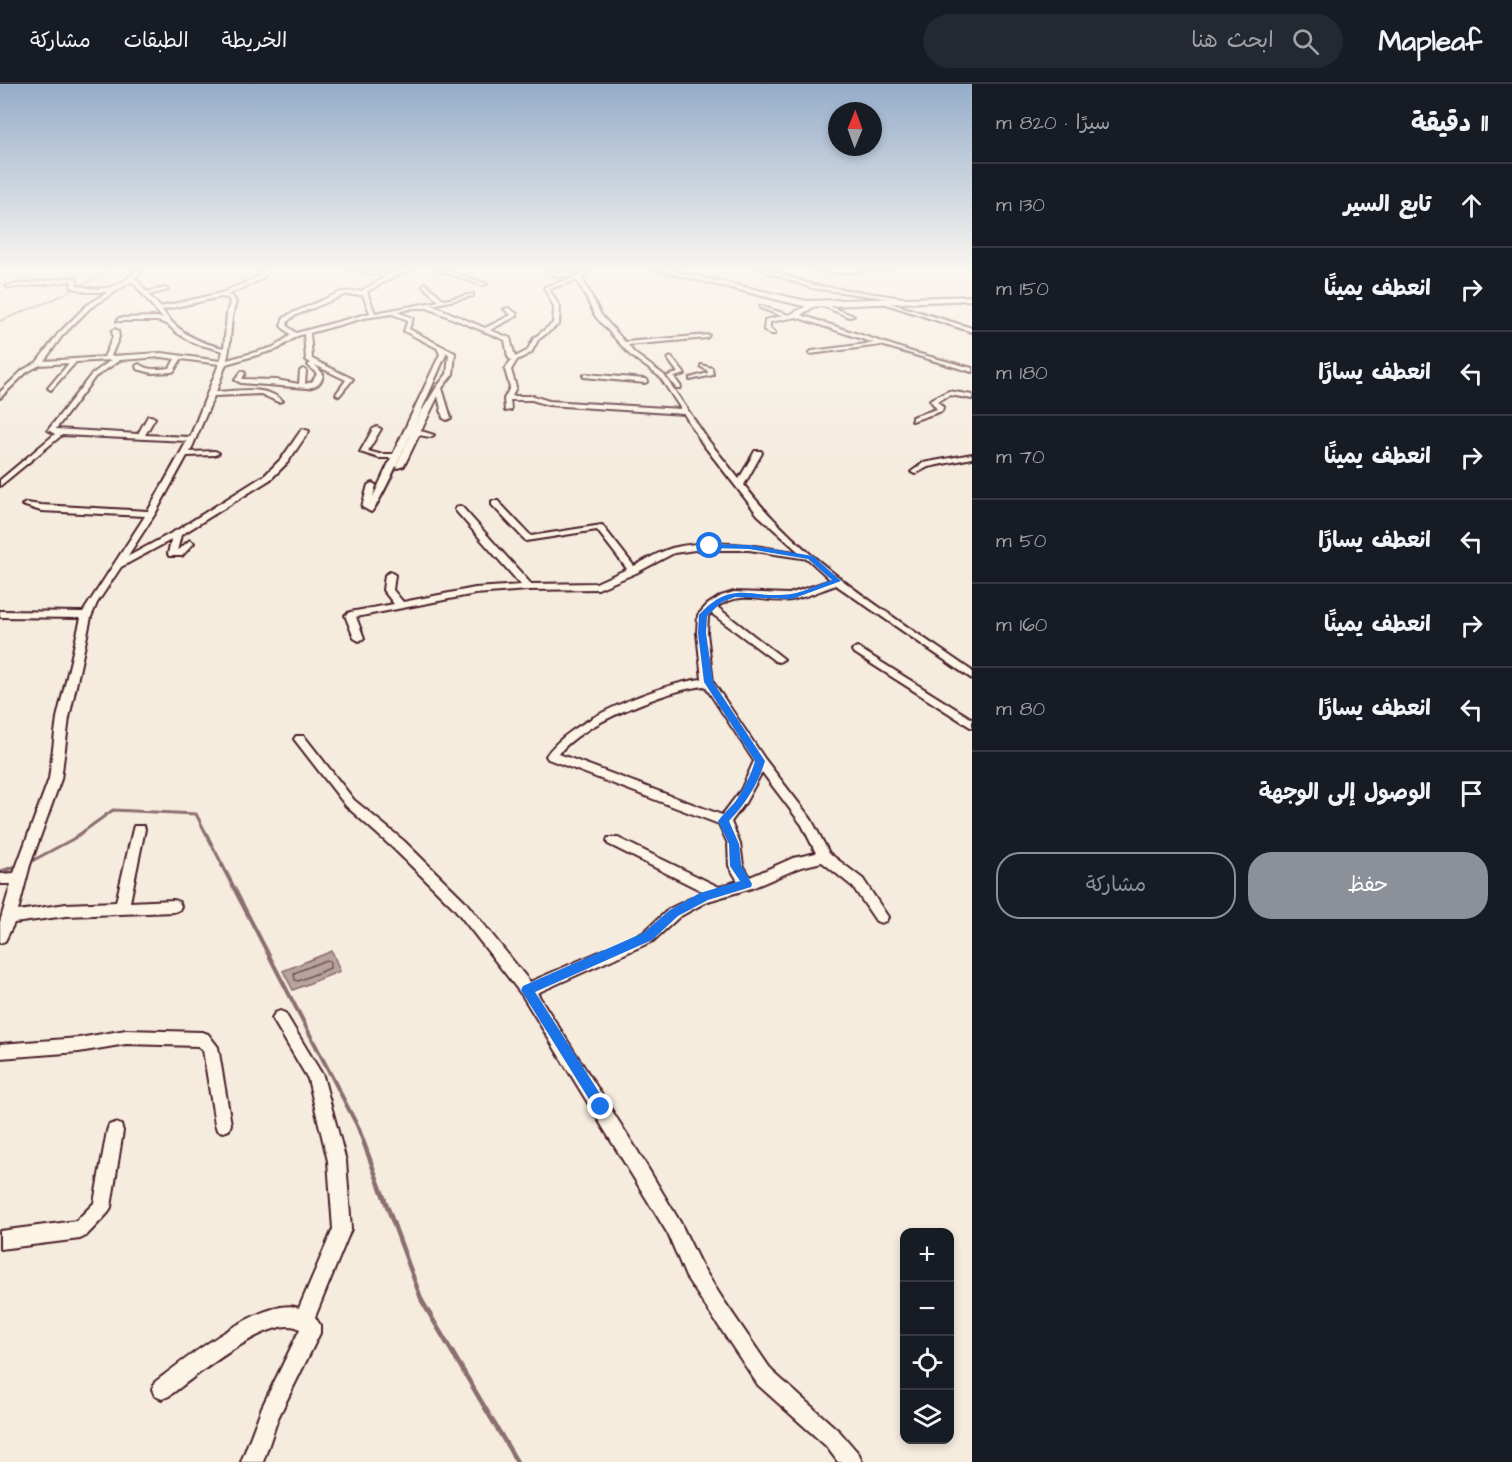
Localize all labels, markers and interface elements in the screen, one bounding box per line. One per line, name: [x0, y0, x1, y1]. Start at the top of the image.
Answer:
search box: [923, 14, 1343, 68]
text: Mapleaf: [1379, 22, 1482, 61]
text: ابحث هنا: [1191, 25, 1274, 56]
icon: search: [1289, 25, 1322, 58]
text: مشاركة: [30, 26, 91, 55]
text: الطبقات: [124, 26, 189, 55]
text: الخريطة: [222, 26, 287, 55]
north arrow: [828, 102, 882, 156]
text: 11 دقيقة: [1411, 105, 1488, 141]
text: سيرًا · 820 m: [996, 109, 1110, 137]
text: تابع السير: [1344, 189, 1431, 220]
icon: ahead: [1455, 189, 1488, 222]
text: 130 m: [996, 191, 1045, 219]
text: انعطف يمينًا: [1324, 273, 1431, 304]
icon: right: [1455, 273, 1488, 306]
text: 150 m: [996, 275, 1049, 303]
text: انعطف يسارًا: [1318, 357, 1431, 388]
icon: left: [1455, 357, 1488, 390]
text: 180 m: [996, 359, 1048, 387]
text: انعطف يمينًا: [1324, 441, 1431, 472]
icon: right: [1455, 441, 1488, 474]
text: 70 m: [996, 443, 1045, 471]
text: انعطف يسارًا: [1318, 525, 1431, 556]
icon: left: [1455, 525, 1488, 558]
text: 50 m: [996, 527, 1046, 555]
route start: [696, 532, 722, 558]
text: انعطف يمينًا: [1324, 609, 1431, 640]
icon: right: [1455, 609, 1488, 642]
text: 160 m: [996, 611, 1047, 639]
text: انعطف يسارًا: [1318, 693, 1431, 724]
icon: left: [1455, 693, 1488, 726]
text: 80 m: [996, 695, 1045, 723]
text: الوصول إلى الوجهة: [1259, 777, 1431, 808]
icon: arrive: [1455, 777, 1488, 810]
button: مشاركة: [996, 852, 1236, 919]
button: حفظ: [1248, 852, 1488, 919]
route end: [587, 1093, 613, 1119]
map controls: [900, 1228, 954, 1444]
button: +: [900, 1228, 954, 1282]
button: −: [900, 1282, 954, 1336]
button: locate: [900, 1336, 954, 1390]
button: layers: [900, 1390, 954, 1444]

